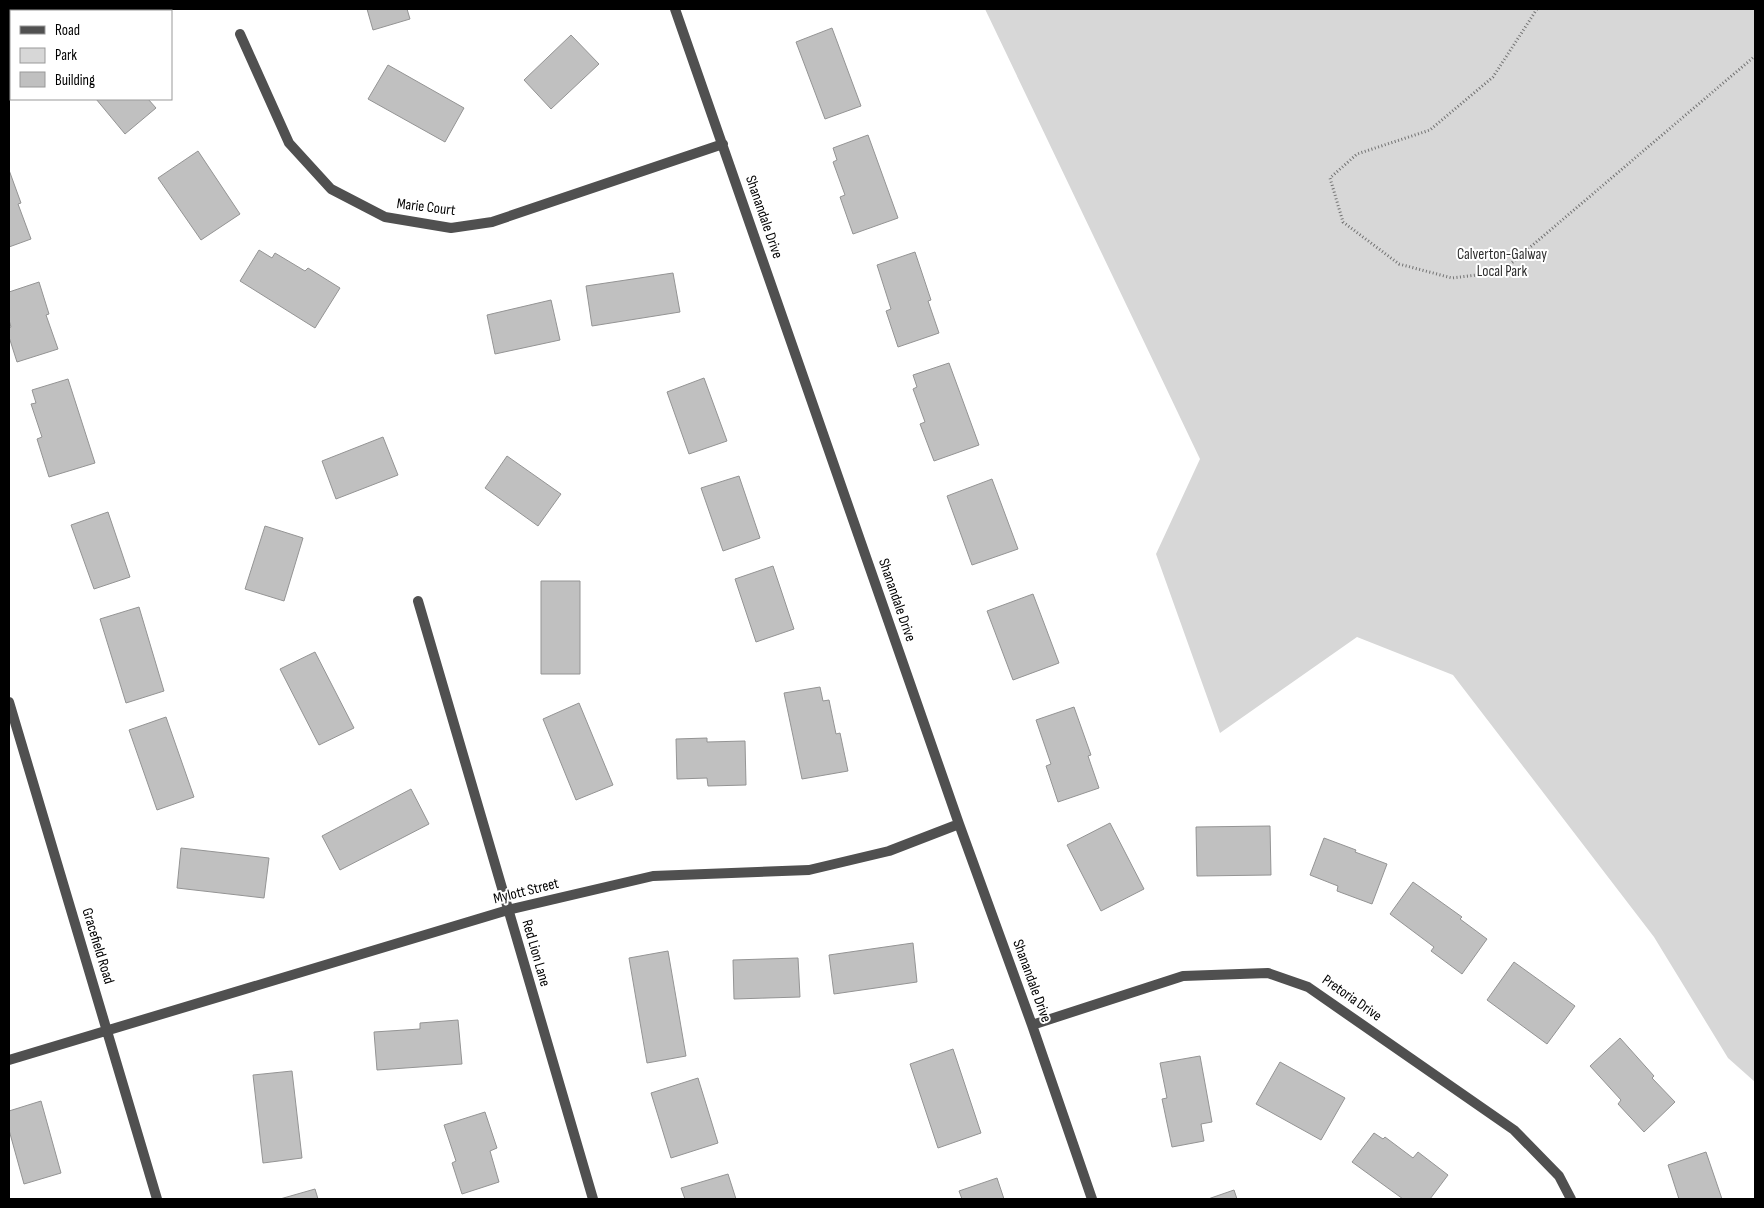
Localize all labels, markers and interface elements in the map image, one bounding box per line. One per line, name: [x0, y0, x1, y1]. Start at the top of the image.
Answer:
legend: [10, 10, 172, 100]
text: Road: [55, 21, 80, 40]
text: Park: [55, 46, 77, 65]
text: Building: [55, 71, 95, 90]
street label: Shanandale Drive: [741, 173, 787, 261]
street label: Marie Court: [396, 194, 457, 220]
park label: Calverton-Galway Local Park: [1457, 245, 1547, 281]
street label: Shanandale Drive: [874, 556, 920, 644]
street label: Mylott Street: [491, 874, 561, 908]
street label: Gracefield Road: [77, 906, 119, 986]
street label: Red Lion Lane: [517, 917, 555, 989]
street label: Shanandale Drive: [1008, 937, 1056, 1025]
street label: Pretoria Drive: [1318, 971, 1386, 1025]

